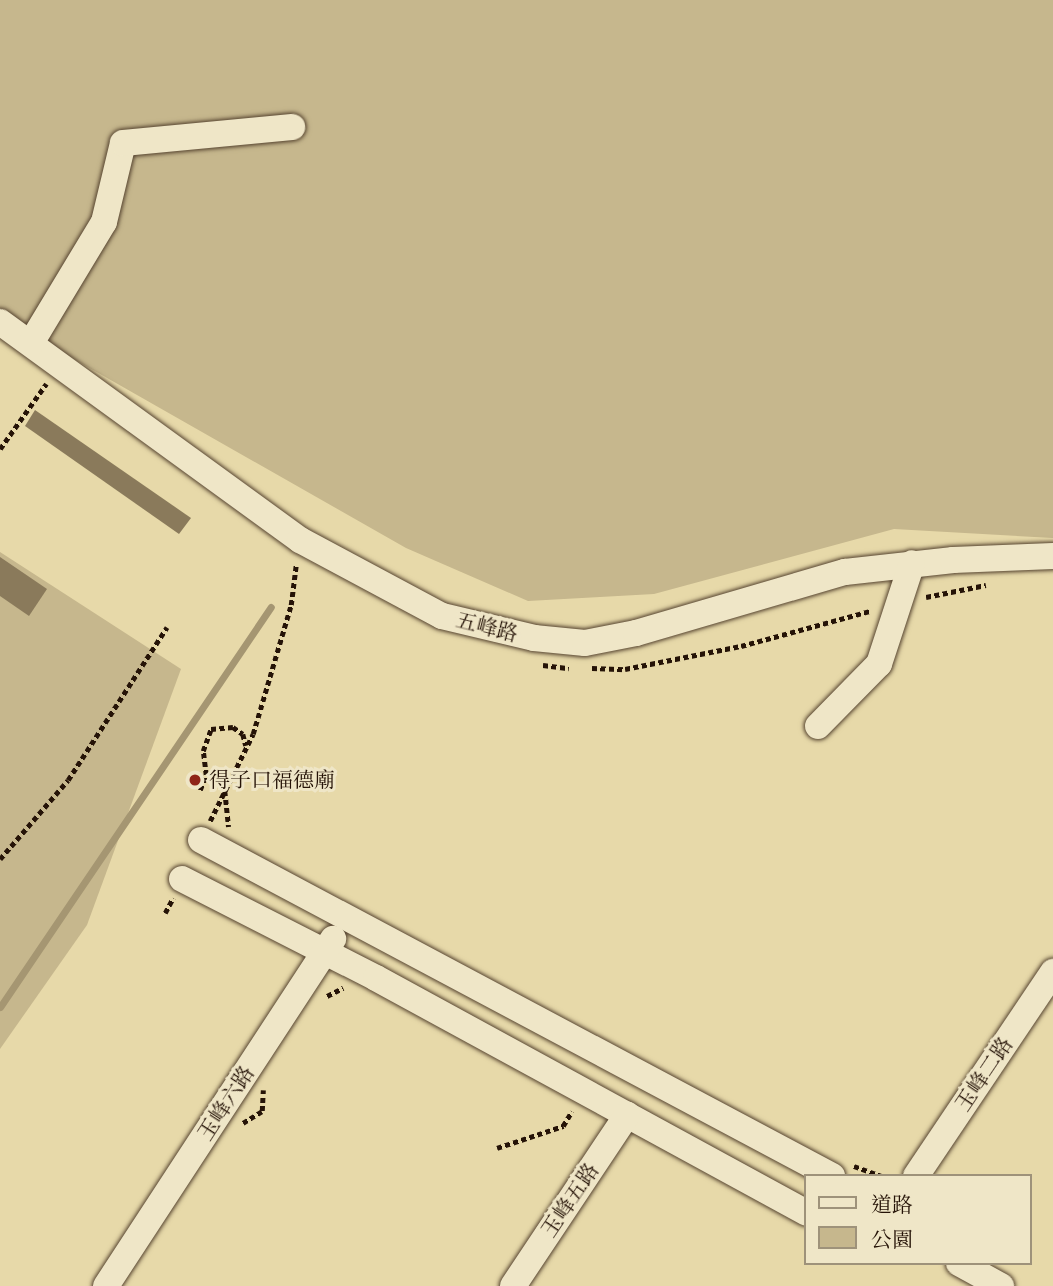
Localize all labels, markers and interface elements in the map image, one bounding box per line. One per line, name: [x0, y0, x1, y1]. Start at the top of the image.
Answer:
street label: 五峰路: [453, 607, 521, 647]
place label: 得子口福德廟: [209, 767, 335, 793]
marker: 得子口福德廟: [187, 772, 203, 788]
street label: 玉峰二路: [950, 1032, 1018, 1116]
street label: 玉峰六路: [193, 1061, 259, 1145]
street label: 玉峰五路: [536, 1158, 604, 1242]
legend: [804, 1174, 1032, 1265]
text: 道路: [871, 1192, 913, 1217]
text: 公園: [871, 1227, 913, 1252]

